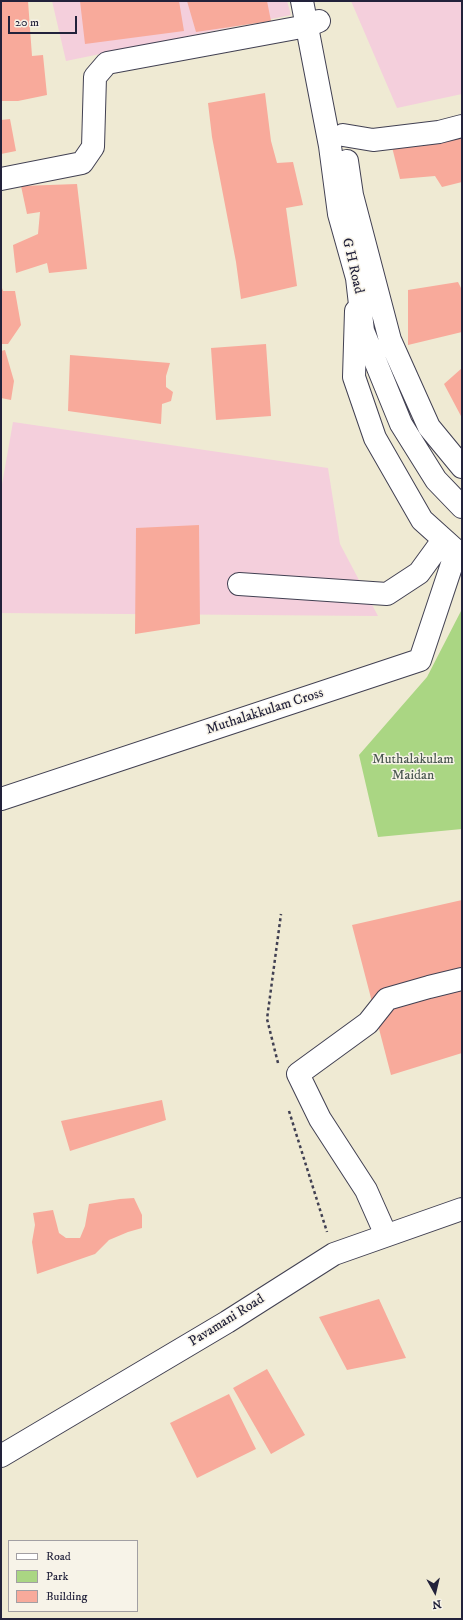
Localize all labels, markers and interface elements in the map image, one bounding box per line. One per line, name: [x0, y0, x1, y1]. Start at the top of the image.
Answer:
scale bar: [10, 8, 79, 34]
text: 20 m: [15, 15, 39, 30]
street label: G H Road: [337, 237, 367, 295]
street label: Muthalakkulam Cross: [204, 685, 326, 739]
park label: Muthalakulam Maidan: [372, 752, 454, 784]
street label: Pavamani Road: [186, 1291, 268, 1351]
legend: [8, 1540, 138, 1612]
text: Road: [46, 1549, 71, 1564]
text: Park: [46, 1569, 68, 1584]
north arrow: [415, 1572, 455, 1612]
text: Building: [46, 1589, 87, 1604]
text: N: [431, 1596, 442, 1611]

